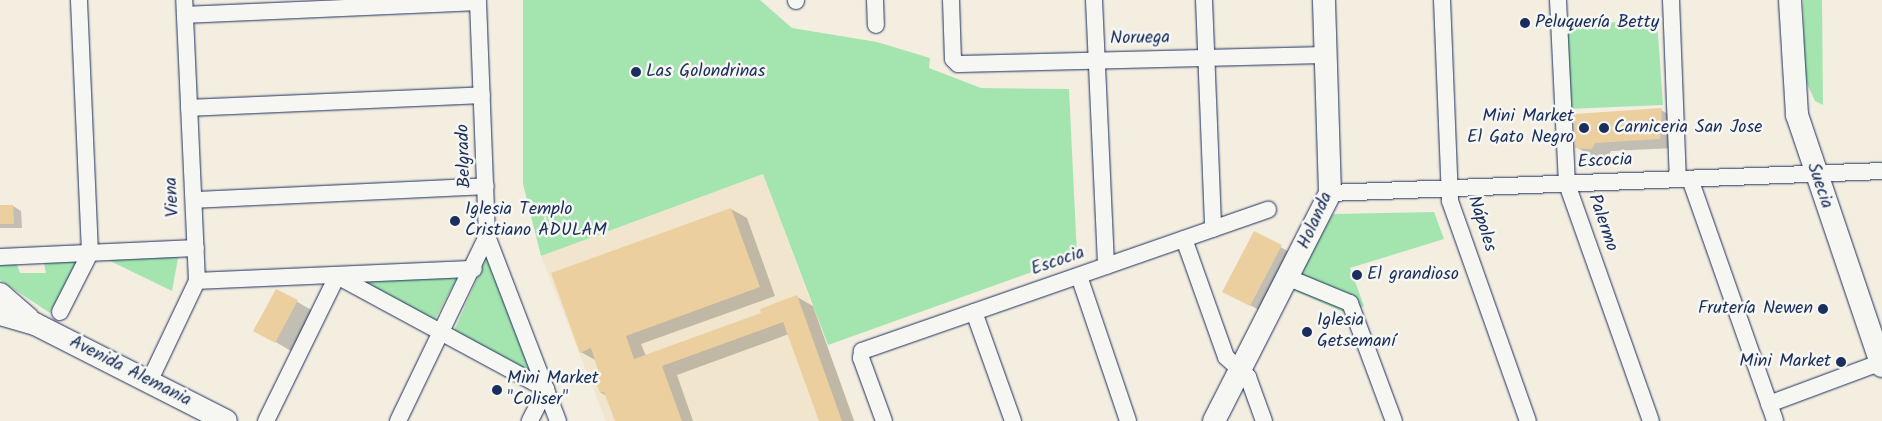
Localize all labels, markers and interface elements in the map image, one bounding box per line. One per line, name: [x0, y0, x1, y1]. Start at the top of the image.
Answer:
place label: Peluquería Betty: [1535, 12, 1659, 34]
marker: Peluquería Betty: [1519, 17, 1531, 29]
street label: Noruega: [1110, 28, 1170, 50]
place label: Las Golondrinas: [646, 61, 765, 83]
marker: Las Golondrinas: [630, 66, 642, 78]
place label: Mini Market El Gato Negro: [1467, 107, 1574, 150]
place label: Carniceria San Jose: [1614, 117, 1762, 139]
marker: Mini Market El Gato Negro: [1578, 122, 1590, 134]
marker: Carniceria San Jose: [1598, 122, 1610, 134]
street label: Belgrado: [453, 124, 477, 188]
street label: Escocia: [1577, 150, 1633, 174]
street label: Suecia: [1801, 160, 1837, 212]
street label: Viena: [161, 176, 185, 218]
street label: Holanda: [1294, 189, 1338, 253]
street label: Palermo: [1582, 192, 1622, 254]
street label: Nápoles: [1462, 193, 1500, 255]
place label: Iglesia Templo Cristiano ADULAM: [465, 200, 607, 242]
marker: Iglesia Templo Cristiano ADULAM: [449, 215, 461, 227]
street label: Escocia: [1028, 243, 1088, 281]
place label: El grandioso: [1367, 264, 1459, 286]
marker: El grandioso: [1351, 269, 1363, 281]
place label: Frutería Newen: [1698, 298, 1813, 320]
marker: Frutería Newen: [1817, 303, 1829, 315]
place label: Iglesia Getsemaní: [1317, 311, 1395, 354]
marker: Iglesia Getsemaní: [1301, 326, 1313, 338]
street label: Avenida Alemania: [66, 332, 194, 412]
place label: Mini Market: [1739, 351, 1831, 373]
marker: Mini Market: [1835, 356, 1847, 368]
place label: Mini Market "Coliser": [507, 369, 599, 412]
marker: Mini Market "Coliser": [491, 384, 503, 396]

